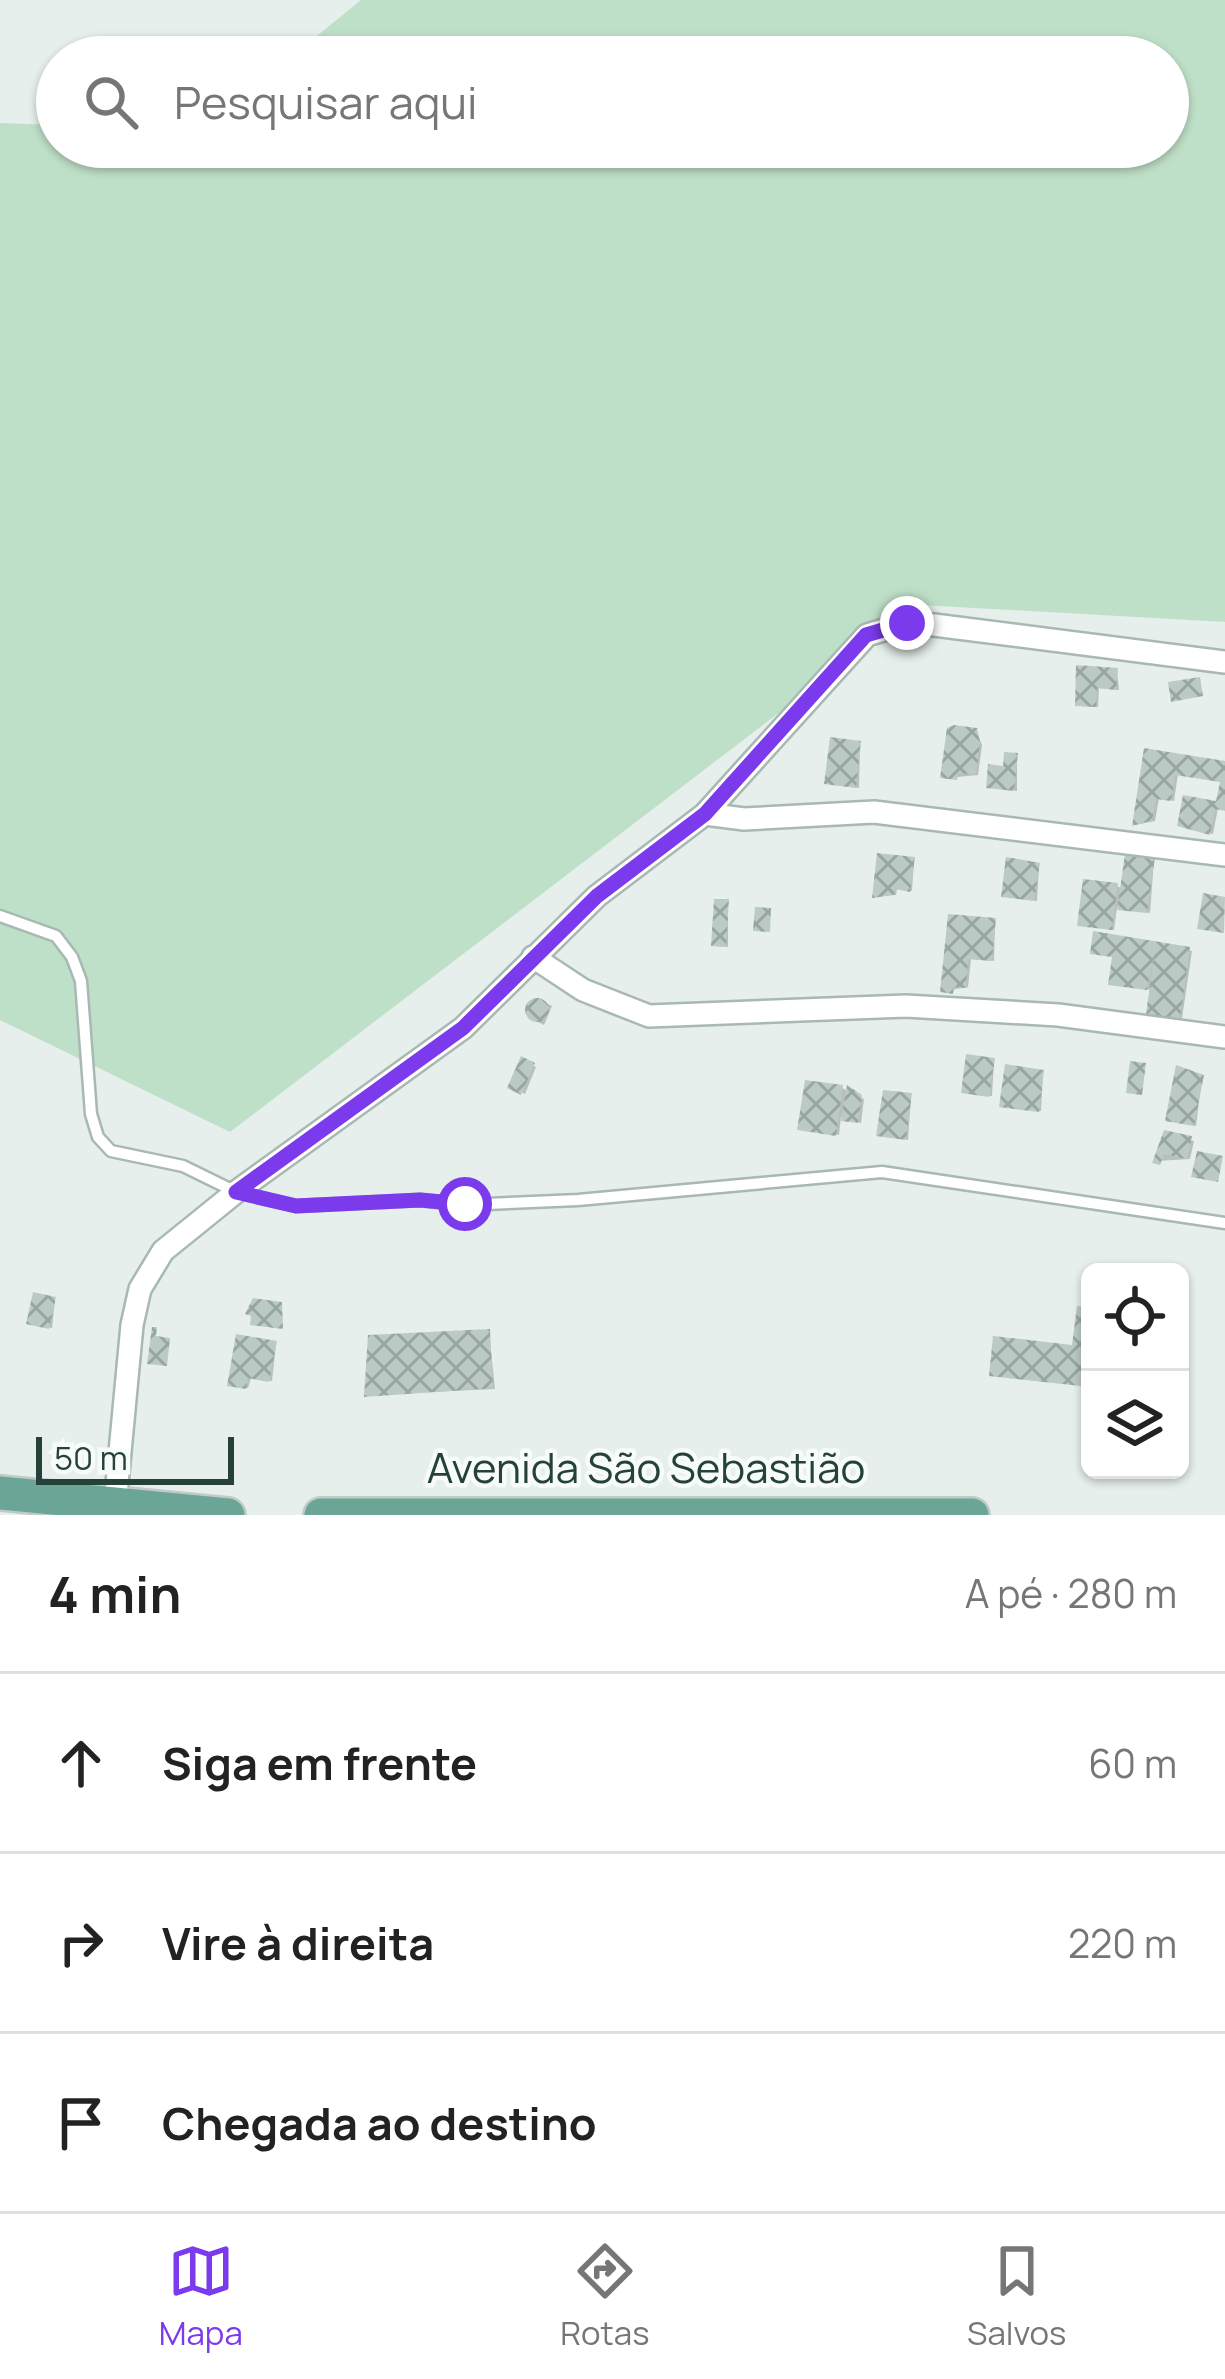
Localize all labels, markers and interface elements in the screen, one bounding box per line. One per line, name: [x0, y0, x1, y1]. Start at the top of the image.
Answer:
search box: [36, 36, 1189, 168]
icon: search: [78, 69, 144, 135]
text: Pesquisar aqui: [174, 71, 478, 133]
route end: [880, 596, 934, 650]
route start: [438, 1177, 492, 1231]
map controls: [1081, 1263, 1189, 1479]
button: locate: [1081, 1263, 1189, 1371]
button: layers: [1081, 1371, 1189, 1479]
scale bar: [36, 1431, 234, 1484]
text: 50 m: [54, 1435, 128, 1480]
street label: Avenida São Sebastião: [427, 1438, 865, 1496]
text: 4 min: [48, 1559, 181, 1628]
text: A pé · 280 m: [965, 1566, 1177, 1620]
icon: ahead: [48, 1730, 114, 1796]
text: Siga em frente: [162, 1732, 477, 1794]
text: 60 m: [1088, 1736, 1177, 1790]
icon: right: [48, 1910, 114, 1976]
text: Vire à direita: [162, 1912, 434, 1974]
text: 220 m: [1068, 1916, 1177, 1970]
icon: arrive: [48, 2090, 114, 2156]
text: Chegada ao destino: [162, 2092, 596, 2154]
tab: Mapa: [159, 2238, 243, 2355]
tab: Rotas: [560, 2238, 649, 2355]
tab: Salvos: [967, 2238, 1066, 2355]

